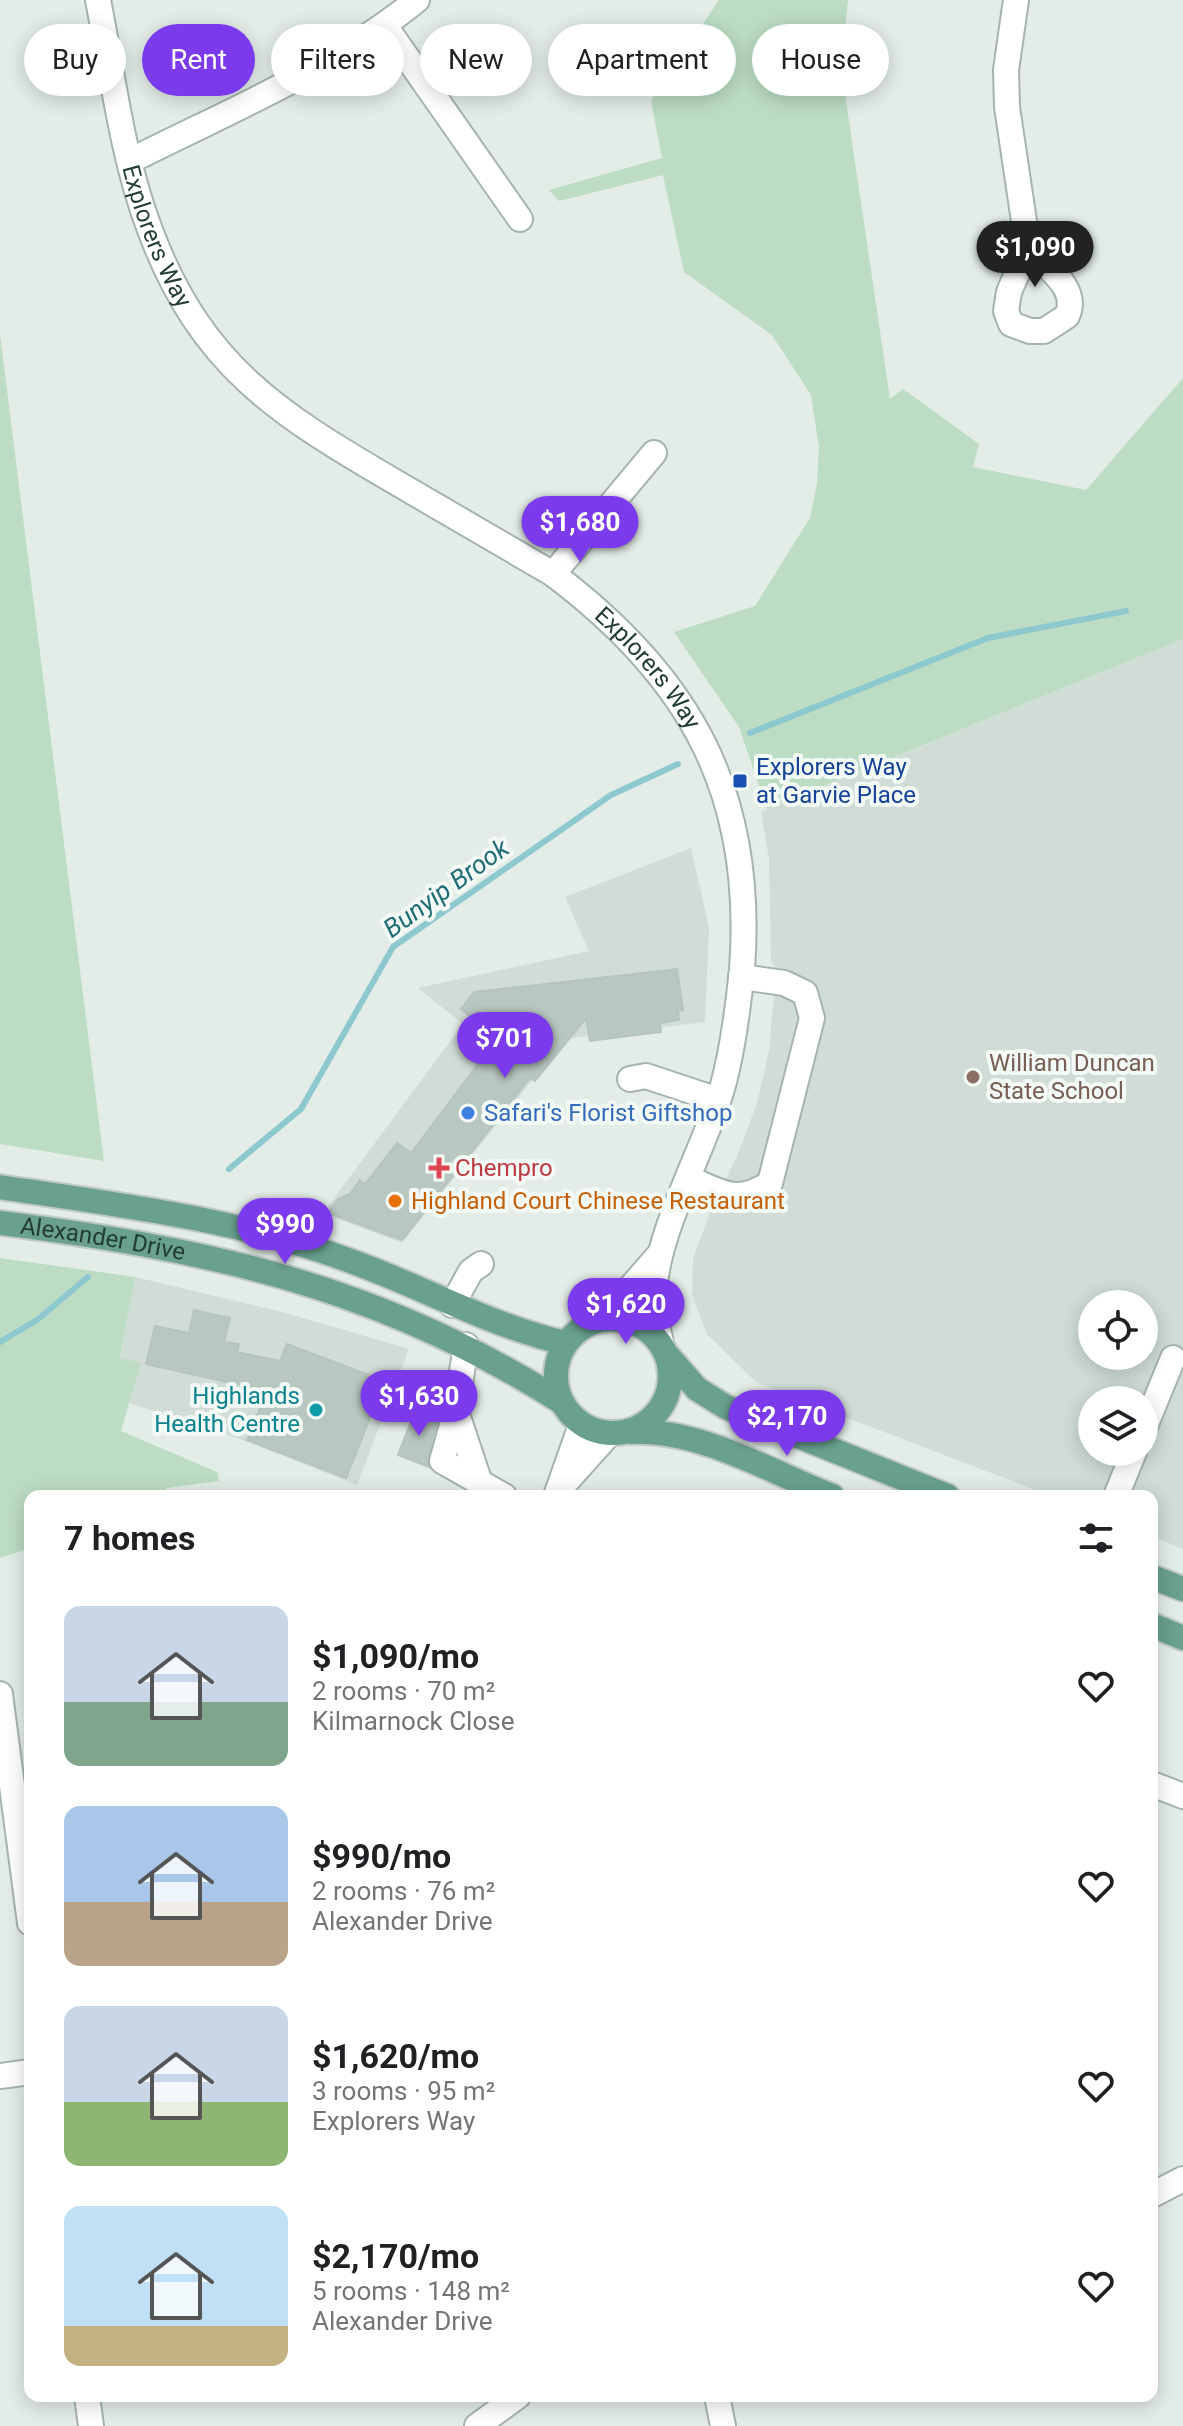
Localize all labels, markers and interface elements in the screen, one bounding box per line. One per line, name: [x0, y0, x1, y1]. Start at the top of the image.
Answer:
chip: Buy: [24, 24, 126, 96]
chip: Rent: [142, 24, 255, 96]
chip: Filters: [271, 24, 404, 96]
chip: New: [420, 24, 532, 96]
chip: Apartment: [548, 24, 736, 96]
chip: House: [752, 24, 889, 96]
street label: Explorers Way: [116, 162, 198, 313]
pin: $1,090: [970, 221, 1100, 289]
text: $1,090: [995, 232, 1075, 262]
pin: $1,680: [515, 496, 645, 564]
text: $1,680: [540, 507, 620, 537]
street label: Explorers Way: [589, 601, 707, 734]
place label: Explorers Way at Garvie Place: [756, 753, 916, 809]
marker: Explorers Way at Garvie Place: [731, 772, 749, 790]
water label: Bunyip Brook: [377, 832, 516, 944]
pin: $701: [458, 1012, 552, 1080]
text: $701: [475, 1023, 535, 1053]
place label: William Duncan State School: [989, 1049, 1155, 1105]
marker: William Duncan State School: [964, 1068, 982, 1086]
place label: Safari's Florist Giftshop: [484, 1099, 732, 1127]
marker: Safari's Florist Giftshop: [459, 1104, 477, 1122]
place label: Chempro: [455, 1154, 553, 1182]
marker: Chempro: [430, 1159, 448, 1177]
place label: Highland Court Chinese Restaurant: [411, 1187, 785, 1215]
marker: Highland Court Chinese Restaurant: [386, 1192, 404, 1210]
pin: $990: [238, 1198, 332, 1266]
text: $990: [255, 1209, 315, 1239]
street label: Alexander Drive: [19, 1212, 188, 1266]
pin: $1,620: [561, 1278, 691, 1346]
text: $1,620: [586, 1289, 666, 1319]
map controls: [1078, 1290, 1158, 1466]
button: locate: [1078, 1290, 1158, 1370]
pin: $1,630: [354, 1370, 484, 1438]
text: $1,630: [379, 1381, 459, 1411]
place label: Highlands Health Centre: [154, 1382, 300, 1438]
button: layers: [1078, 1386, 1158, 1466]
pin: $2,170: [722, 1390, 852, 1458]
marker: Highlands Health Centre: [307, 1401, 325, 1419]
text: $2,170: [747, 1401, 827, 1431]
icon: filters: [1074, 1516, 1118, 1560]
text: 7 homes: [64, 1518, 195, 1558]
text: $1,090/mo: [312, 1636, 479, 1676]
icon: home: [128, 1638, 224, 1734]
icon: heart: [1074, 1664, 1118, 1708]
text: 2 rooms · 70 m²: [312, 1676, 495, 1706]
text: Kilmarnock Close: [312, 1706, 514, 1736]
text: $990/mo: [312, 1836, 451, 1876]
icon: home: [128, 1838, 224, 1934]
icon: heart: [1074, 1864, 1118, 1908]
text: 2 rooms · 76 m²: [312, 1876, 495, 1906]
text: Alexander Drive: [312, 1906, 493, 1936]
text: $1,620/mo: [312, 2036, 479, 2076]
icon: home: [128, 2038, 224, 2134]
icon: heart: [1074, 2064, 1118, 2108]
text: 3 rooms · 95 m²: [312, 2076, 495, 2106]
text: Explorers Way: [312, 2106, 475, 2136]
text: $2,170/mo: [312, 2236, 479, 2276]
icon: home: [128, 2238, 224, 2334]
icon: heart: [1074, 2264, 1118, 2308]
text: 5 rooms · 148 m²: [312, 2276, 510, 2306]
text: Alexander Drive: [312, 2306, 493, 2336]

